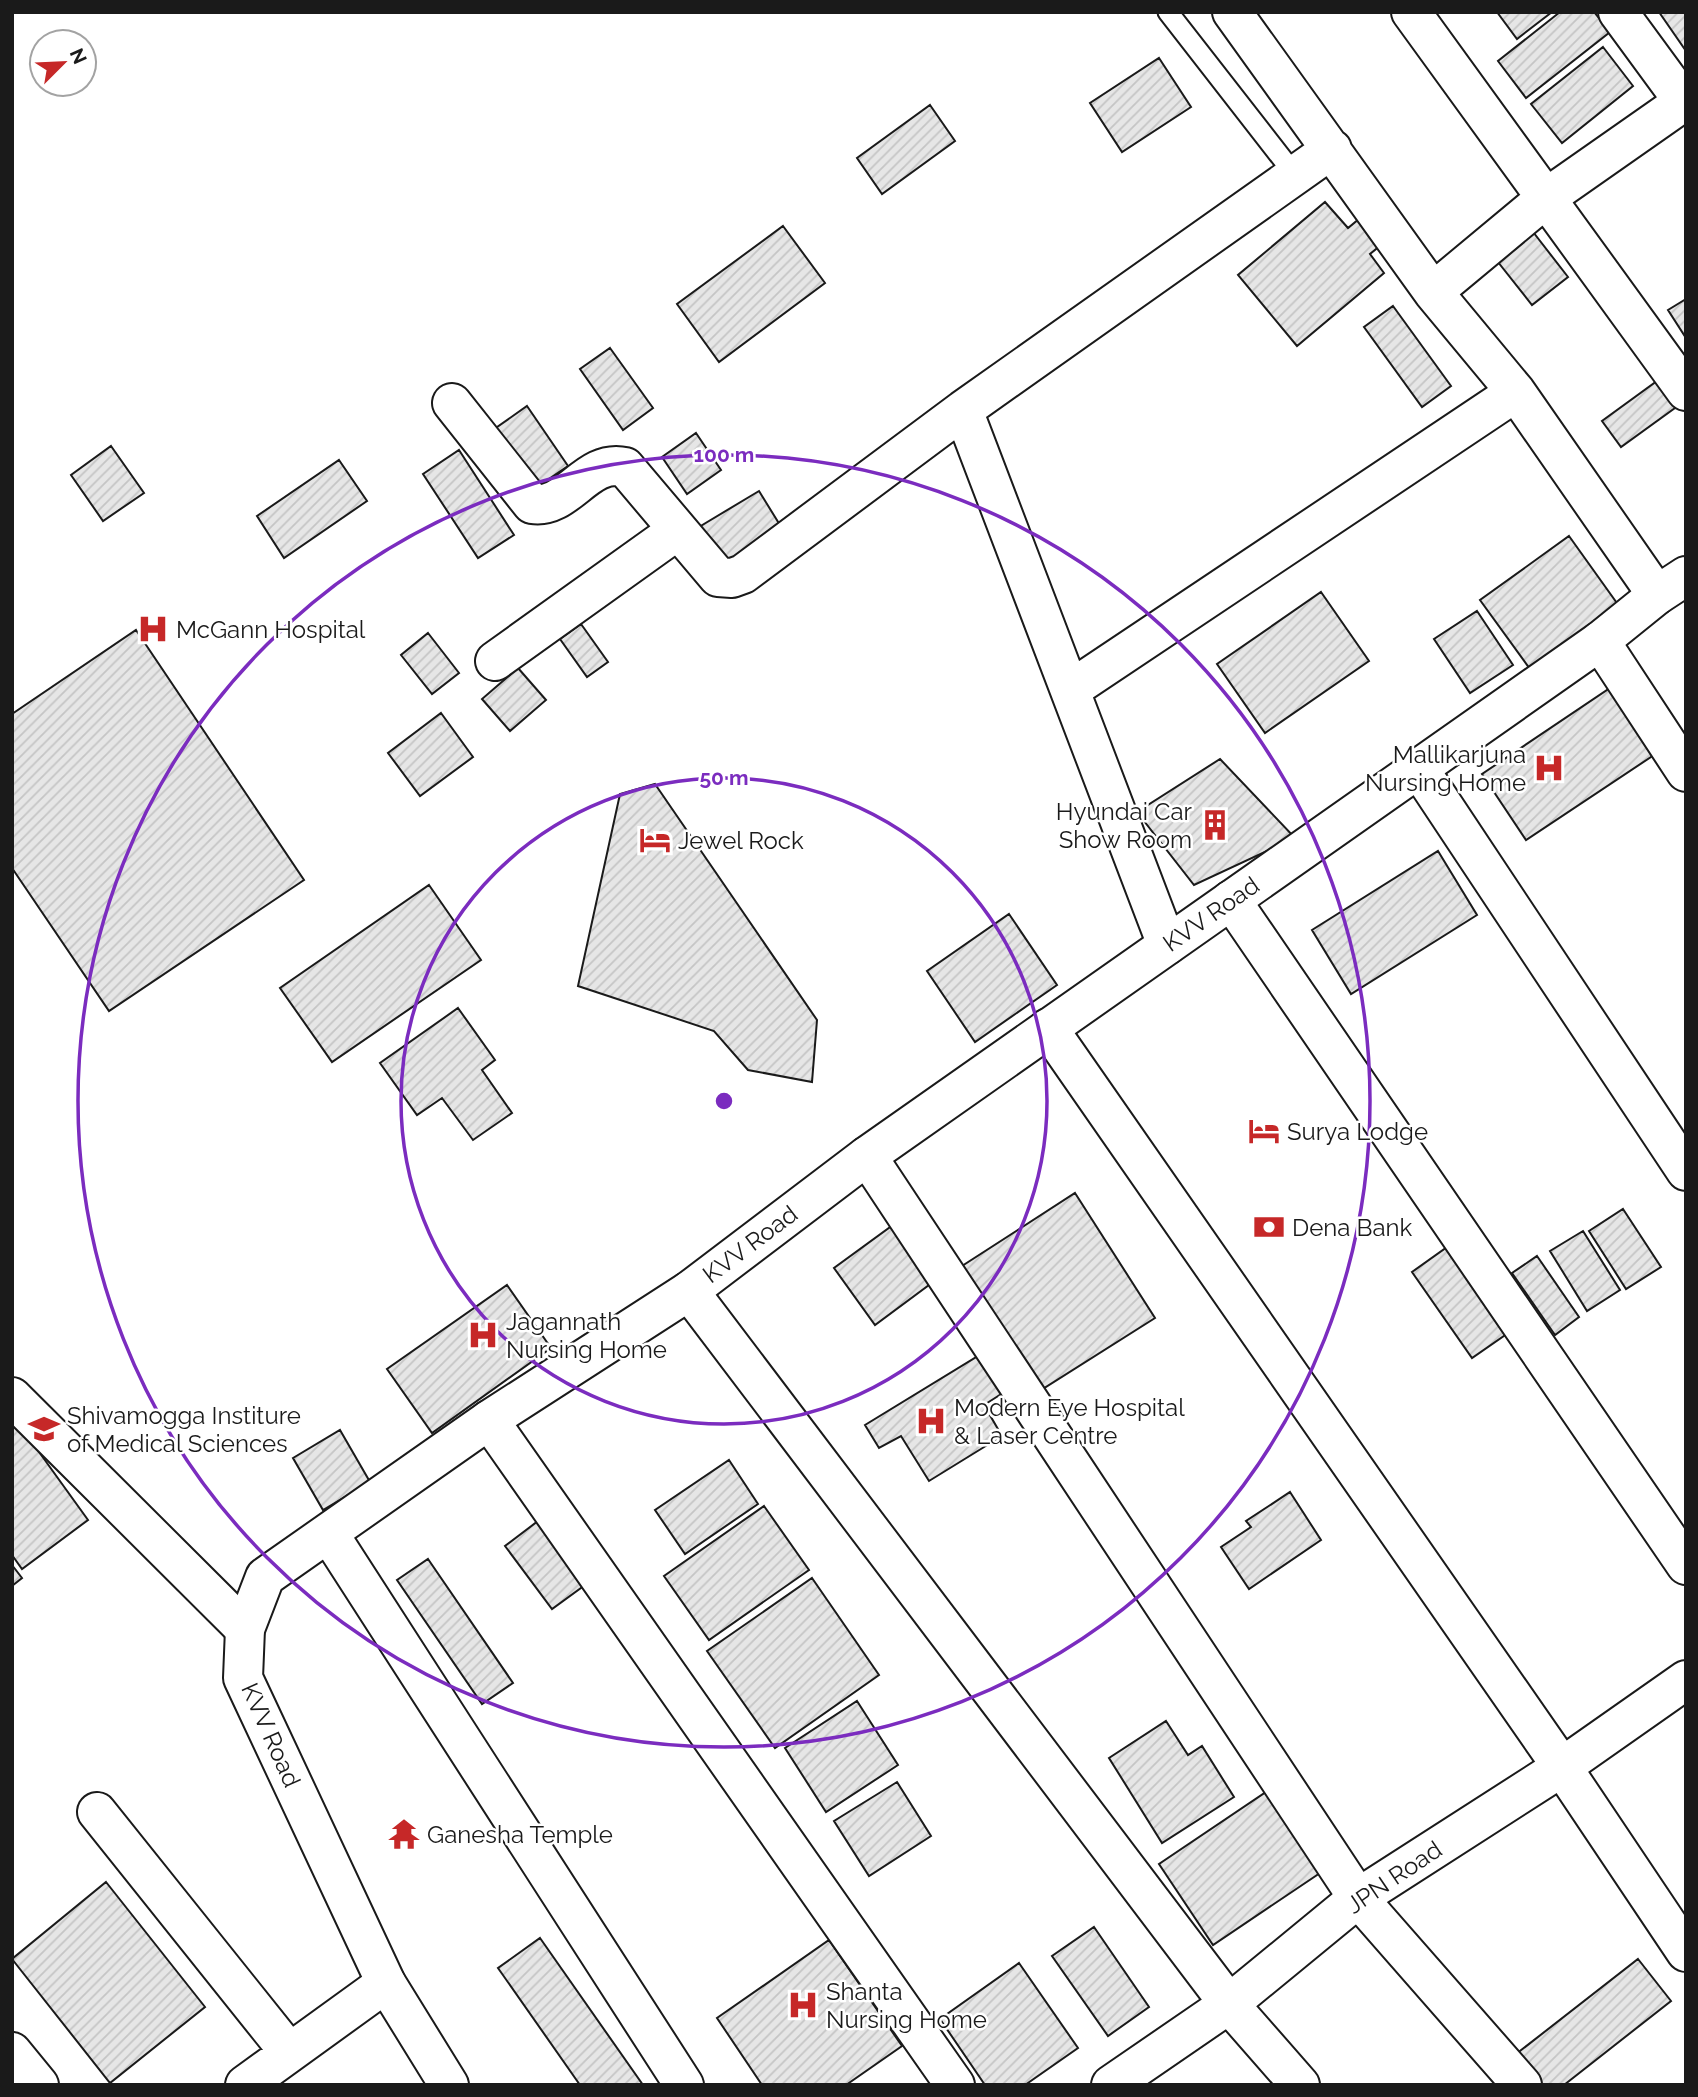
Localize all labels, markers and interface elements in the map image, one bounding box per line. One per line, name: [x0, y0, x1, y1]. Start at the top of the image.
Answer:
north arrow: [28, 28, 98, 98]
text: N: [66, 45, 92, 67]
text: 100 m: [694, 442, 754, 467]
hospital icon: McGann Hospital: [136, 612, 170, 646]
place label: McGann Hospital: [176, 615, 366, 644]
place label: Mallikarjuna Nursing Home: [1365, 740, 1526, 797]
hospital icon: Mallikarjuna Nursing Home: [1532, 751, 1566, 785]
text: 50 m: [699, 765, 749, 790]
place label: Hyundai Car Show Room: [1056, 797, 1193, 854]
building icon: Hyundai Car Show Room: [1198, 808, 1232, 842]
hotel icon: Jewel Rock: [638, 823, 672, 857]
place label: Jewel Rock: [678, 826, 804, 855]
street label: KVV Road: [1157, 870, 1265, 958]
centre of rings: [712, 1089, 736, 1113]
hotel icon: Surya Lodge: [1247, 1114, 1281, 1148]
place label: Surya Lodge: [1287, 1117, 1428, 1146]
street label: KVV Road: [697, 1199, 803, 1289]
bank icon: Dena Bank: [1252, 1210, 1286, 1244]
place label: Dena Bank: [1292, 1213, 1412, 1242]
place label: Jagannath Nursing Home: [506, 1307, 667, 1364]
hospital icon: Jagannath Nursing Home: [466, 1318, 500, 1352]
place label: Modern Eye Hospital & Laser Centre: [954, 1393, 1185, 1450]
place label: Shivamogga Institure of Medical Sciences: [67, 1401, 301, 1458]
hospital icon: Modern Eye Hospital & Laser Centre: [914, 1404, 948, 1438]
school or university icon: Shivamogga Institure of Medical Sciences: [27, 1412, 61, 1446]
street label: KVV Road: [235, 1678, 307, 1792]
temple icon: Ganesha Temple: [387, 1817, 421, 1851]
place label: Ganesha Temple: [427, 1820, 613, 1849]
street label: JPN Road: [1341, 1835, 1447, 1919]
place label: Shanta Nursing Home: [826, 1977, 987, 2034]
hospital icon: Shanta Nursing Home: [786, 1988, 820, 2022]

